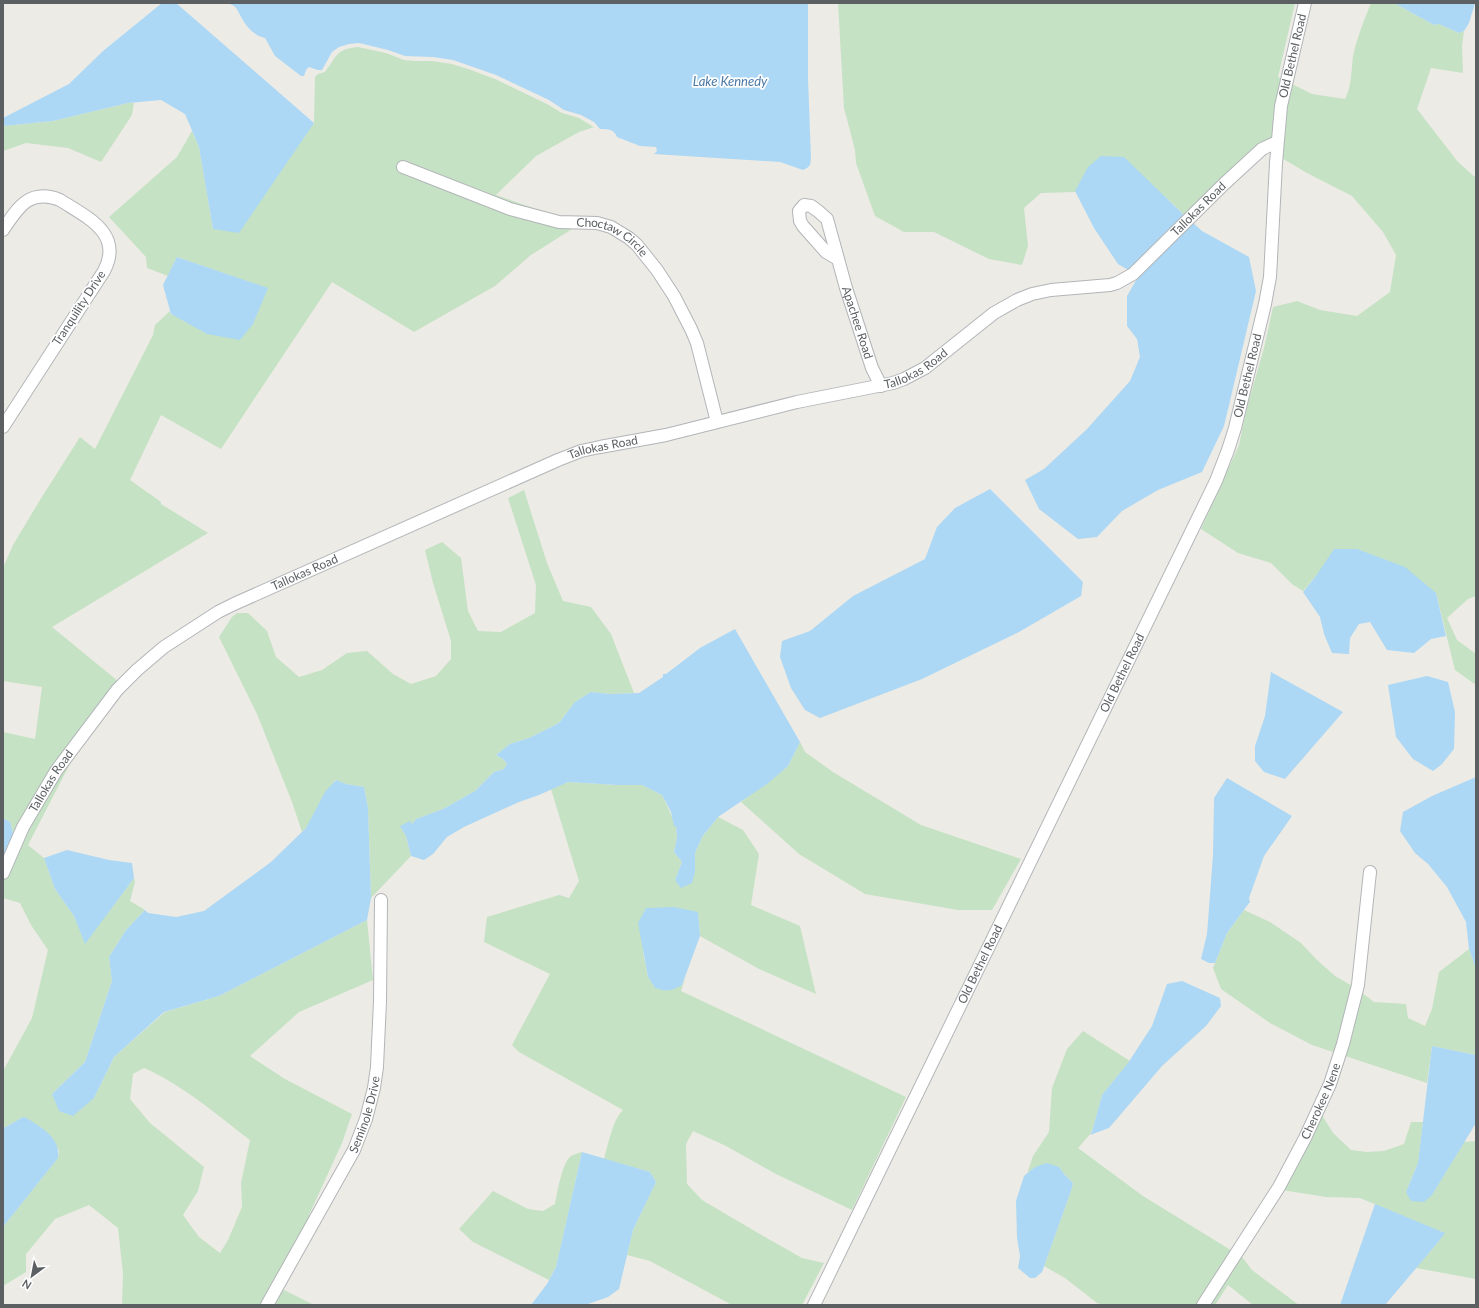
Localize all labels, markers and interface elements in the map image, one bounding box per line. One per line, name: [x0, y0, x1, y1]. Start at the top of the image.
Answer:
street label: Old Bethel Road: [1275, 12, 1309, 99]
water label: Lake Kennedy: [693, 73, 768, 89]
street label: Tallokas Road: [1168, 178, 1229, 239]
street label: Choctaw Circle: [576, 214, 651, 259]
street label: Tranquility Drive: [49, 267, 108, 348]
street label: Apachee Road: [839, 284, 877, 361]
street label: Old Bethel Road: [1230, 332, 1265, 419]
street label: Tallokas Road: [883, 345, 950, 392]
street label: Tallokas Road: [566, 432, 639, 462]
street label: Tallokas Road: [269, 551, 340, 593]
street label: Old Bethel Road: [1096, 631, 1147, 715]
street label: Tallokas Road: [25, 747, 76, 815]
street label: Old Bethel Road: [954, 922, 1005, 1006]
street label: Cherokee Nene: [1297, 1061, 1343, 1142]
street label: Seminole Drive: [346, 1075, 383, 1155]
north arrow: [12, 1256, 52, 1296]
text: N: [19, 1277, 33, 1293]

